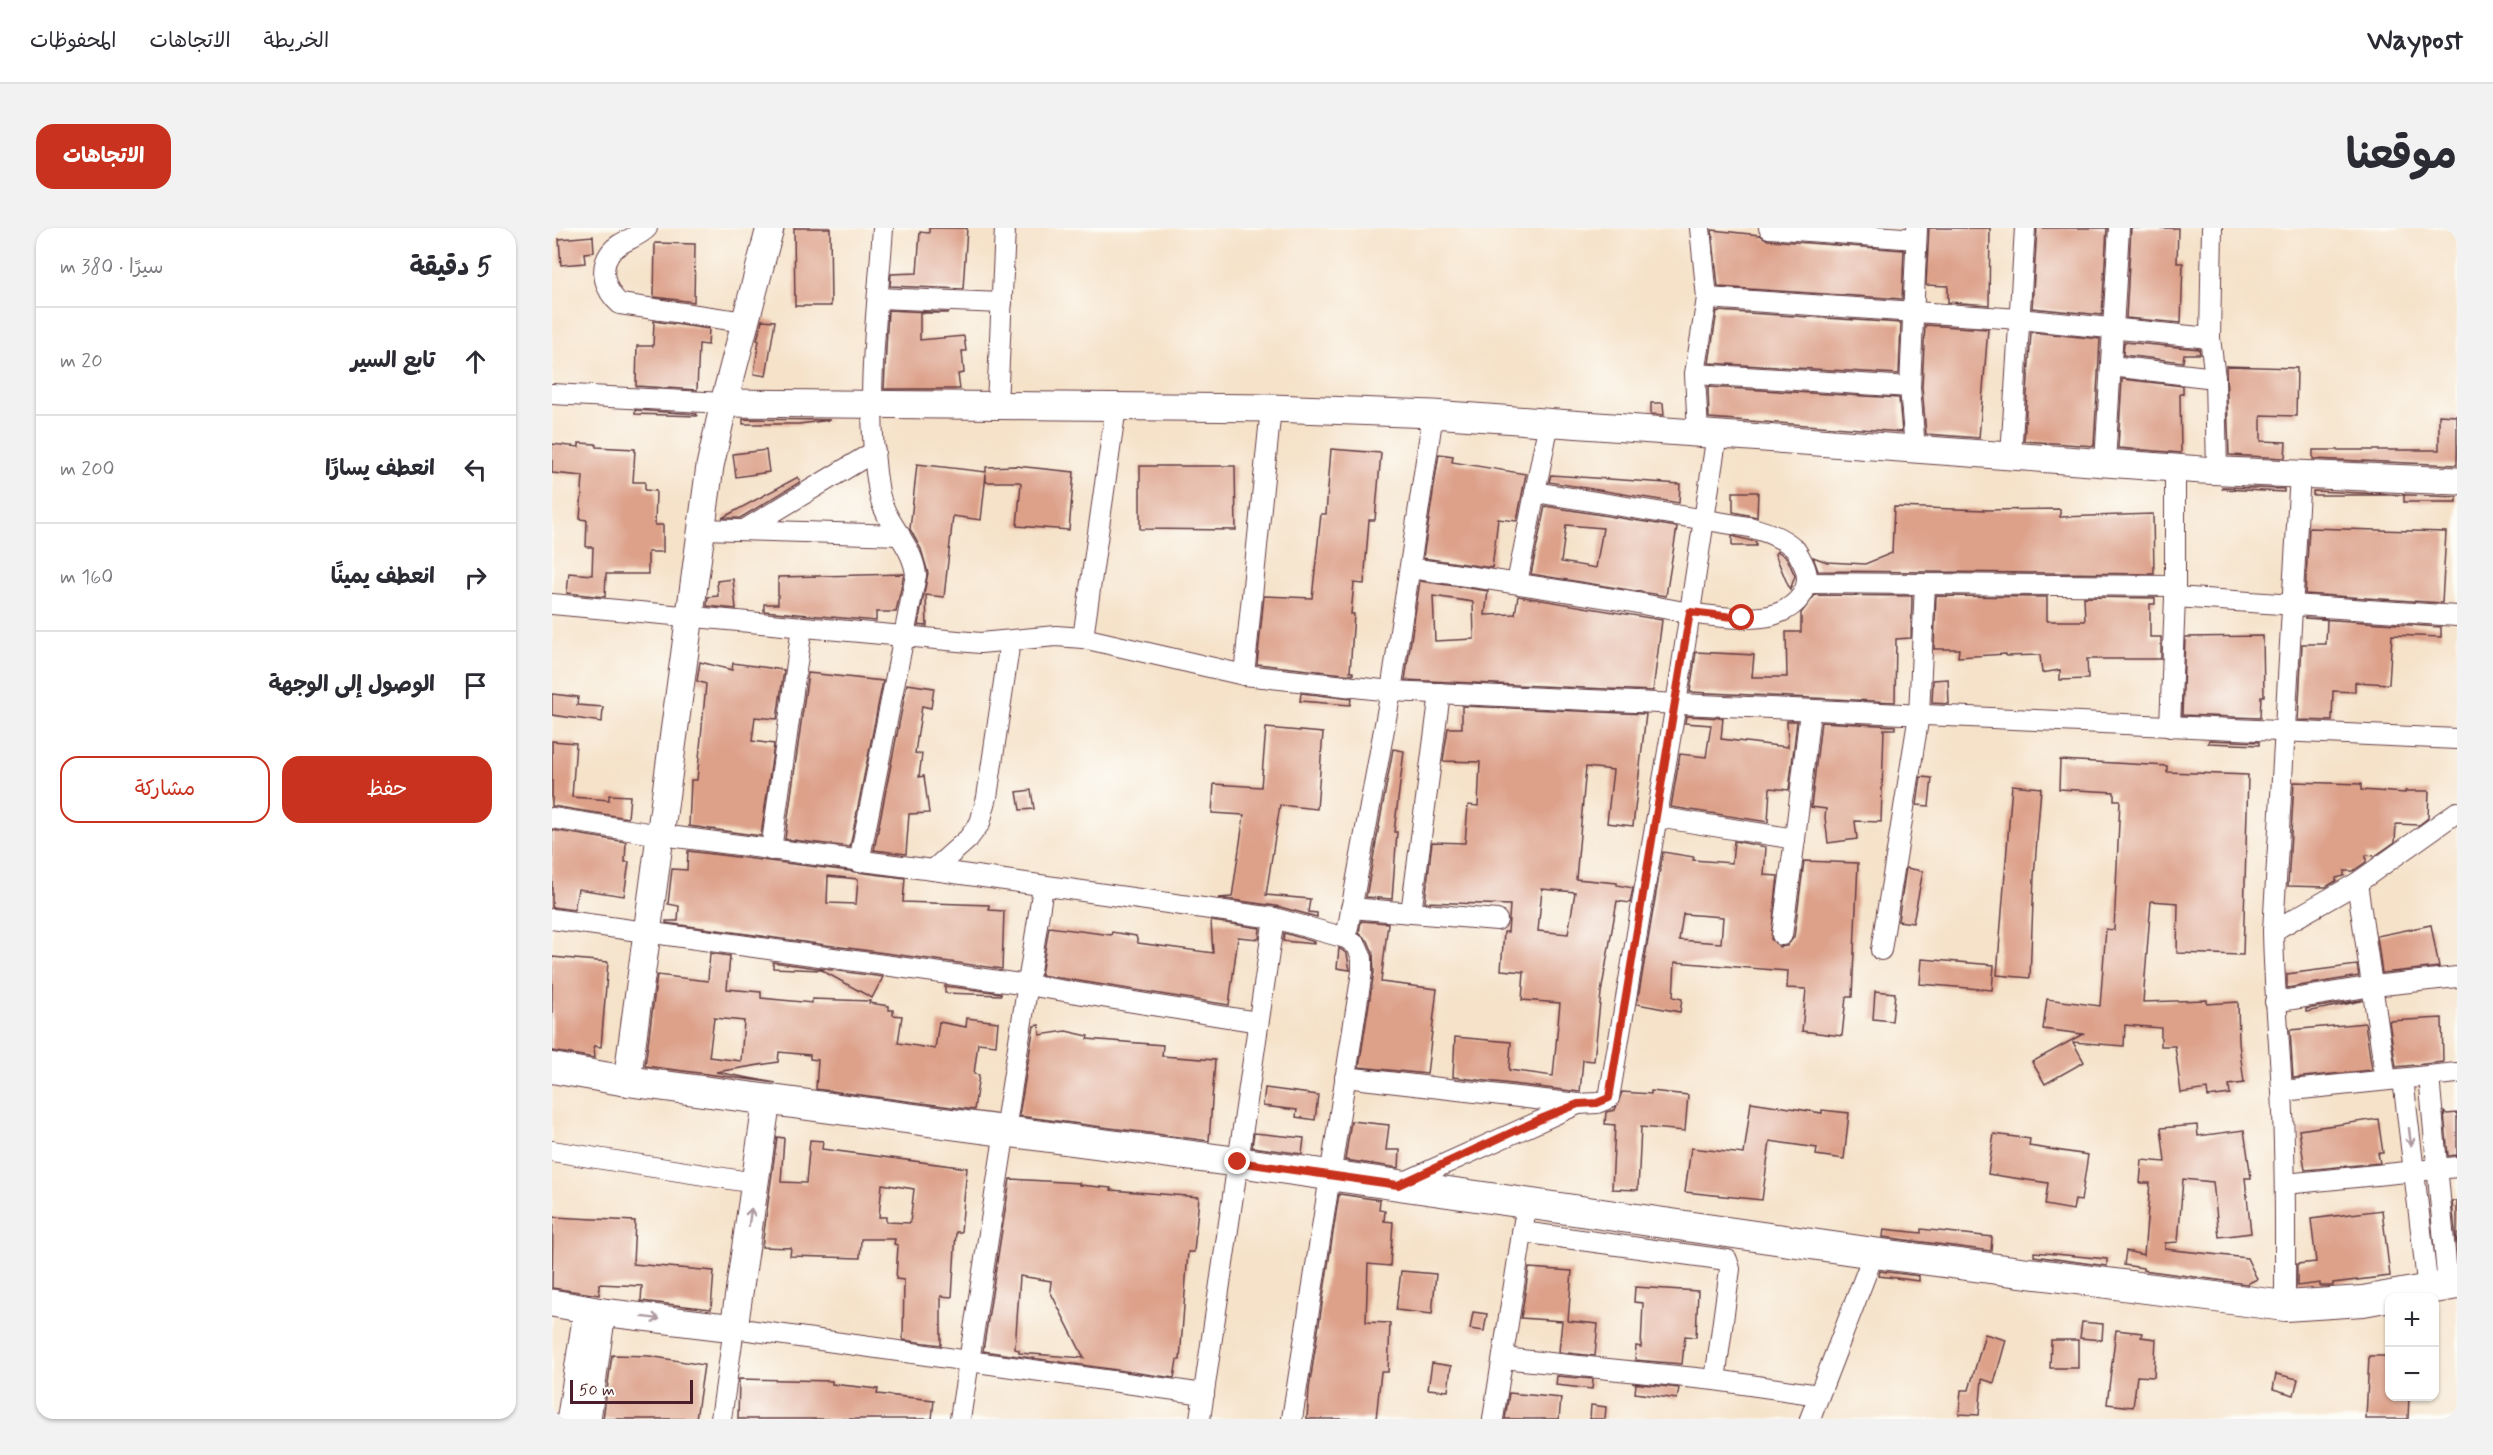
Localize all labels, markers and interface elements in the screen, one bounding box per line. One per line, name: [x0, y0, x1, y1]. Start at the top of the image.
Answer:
text: Waypost: [2367, 23, 2463, 60]
text: المحفوظات: [30, 27, 116, 55]
text: الاتجاهات: [149, 27, 231, 55]
text: الخريطة: [264, 27, 329, 55]
button: الاتجاهات: [36, 124, 171, 189]
text: موقعنا: [2346, 129, 2457, 184]
text: 5 دقيقة: [409, 251, 492, 285]
text: سيرًا · 380 m: [60, 254, 164, 281]
icon: ahead: [459, 345, 492, 378]
text: تابع السير: [351, 347, 435, 375]
text: 20 m: [60, 348, 103, 375]
icon: left: [459, 453, 492, 486]
text: انعطف يسارًا: [325, 455, 435, 483]
text: 200 m: [60, 456, 115, 483]
icon: right: [459, 561, 492, 594]
text: انعطف يمينًا: [331, 563, 435, 591]
text: 160 m: [60, 564, 113, 591]
route start: [1728, 604, 1754, 630]
icon: arrive: [459, 669, 492, 702]
text: الوصول إلى الوجهة: [268, 671, 435, 699]
button: مشاركة: [60, 756, 270, 823]
button: حفظ: [282, 756, 492, 823]
one-way arrow: [2405, 1126, 2416, 1146]
route end: [1224, 1148, 1250, 1174]
one-way arrow: [744, 1208, 755, 1228]
map controls: [2385, 1293, 2439, 1401]
button: +: [2385, 1293, 2439, 1347]
one-way arrow: [641, 1313, 661, 1324]
button: −: [2385, 1347, 2439, 1401]
scale bar: [570, 1377, 693, 1404]
text: 50 m: [579, 1380, 615, 1401]

